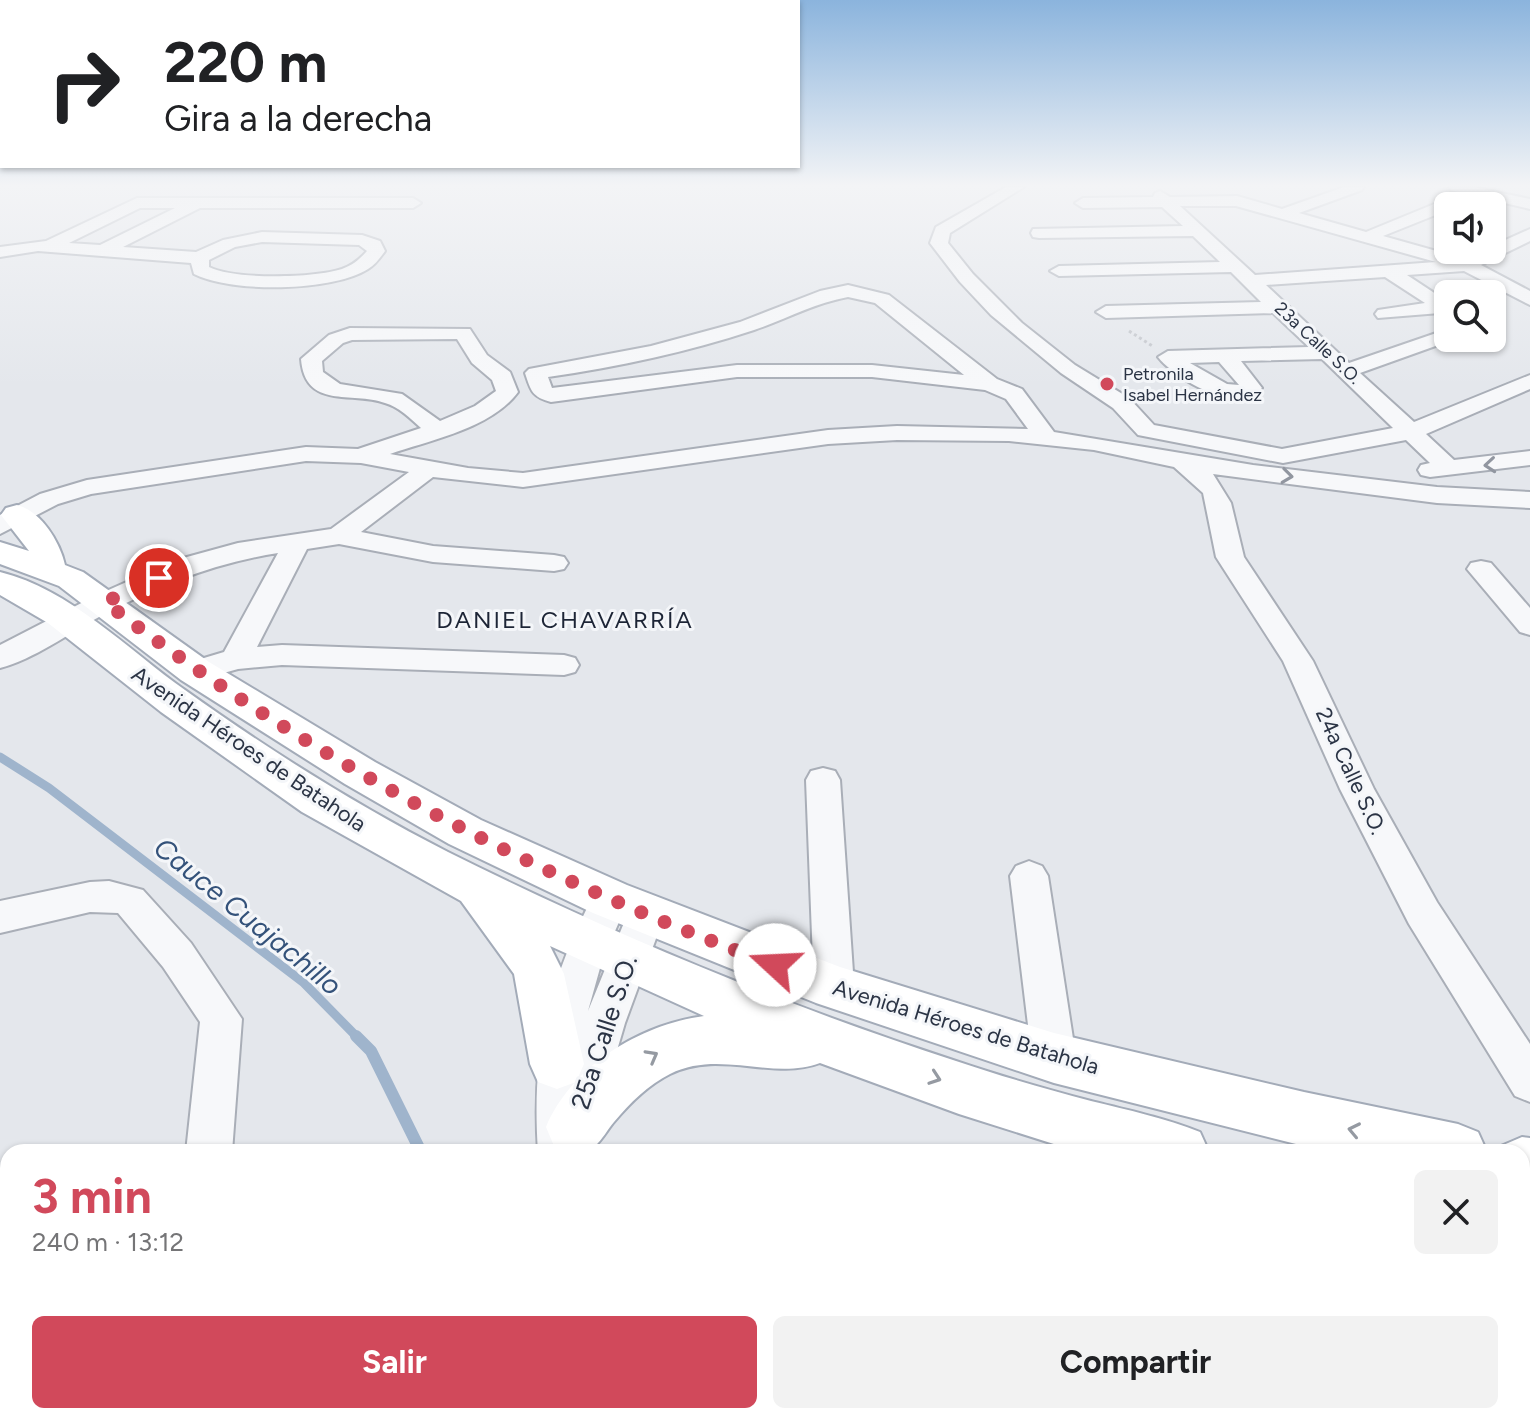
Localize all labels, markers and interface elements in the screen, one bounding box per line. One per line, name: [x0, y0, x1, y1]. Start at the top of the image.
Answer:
text: 220 m: [164, 29, 327, 96]
icon: right: [32, 32, 136, 136]
text: Gira a la derecha: [164, 97, 432, 140]
map controls: [1434, 192, 1506, 352]
button: sound: [1434, 192, 1506, 264]
button: search: [1434, 280, 1506, 352]
street label: 23a Calle S.O.: [1270, 297, 1366, 389]
place label: Petronila Isabel Hernández: [1123, 363, 1262, 406]
marker: Petronila Isabel Hernández: [1098, 375, 1116, 393]
one-way arrow: [1483, 456, 1496, 473]
one-way arrow: [1280, 467, 1294, 484]
pin: [125, 544, 193, 612]
icon: arrive: [137, 556, 181, 600]
district label: DANIEL CHAVARRÍA: [436, 605, 694, 634]
street label: Avenida Héroes de Batahola: [127, 660, 371, 838]
street label: 24a Calle S.O.: [1310, 703, 1392, 839]
water label: Cauce Cuajachillo: [147, 830, 349, 1002]
position arrow: [733, 923, 817, 1007]
street label: 25a Calle S.O.: [564, 951, 644, 1113]
street label: Avenida Héroes de Batahola: [830, 974, 1102, 1080]
one-way arrow: [643, 1050, 657, 1066]
one-way arrow: [927, 1069, 941, 1085]
one-way arrow: [1348, 1122, 1361, 1139]
text: 3 min: [32, 1167, 152, 1225]
button: close: [1414, 1170, 1498, 1254]
text: 240 m · 13:12: [32, 1226, 184, 1258]
button: Salir: [32, 1316, 757, 1408]
button: Compartir: [773, 1316, 1498, 1408]

